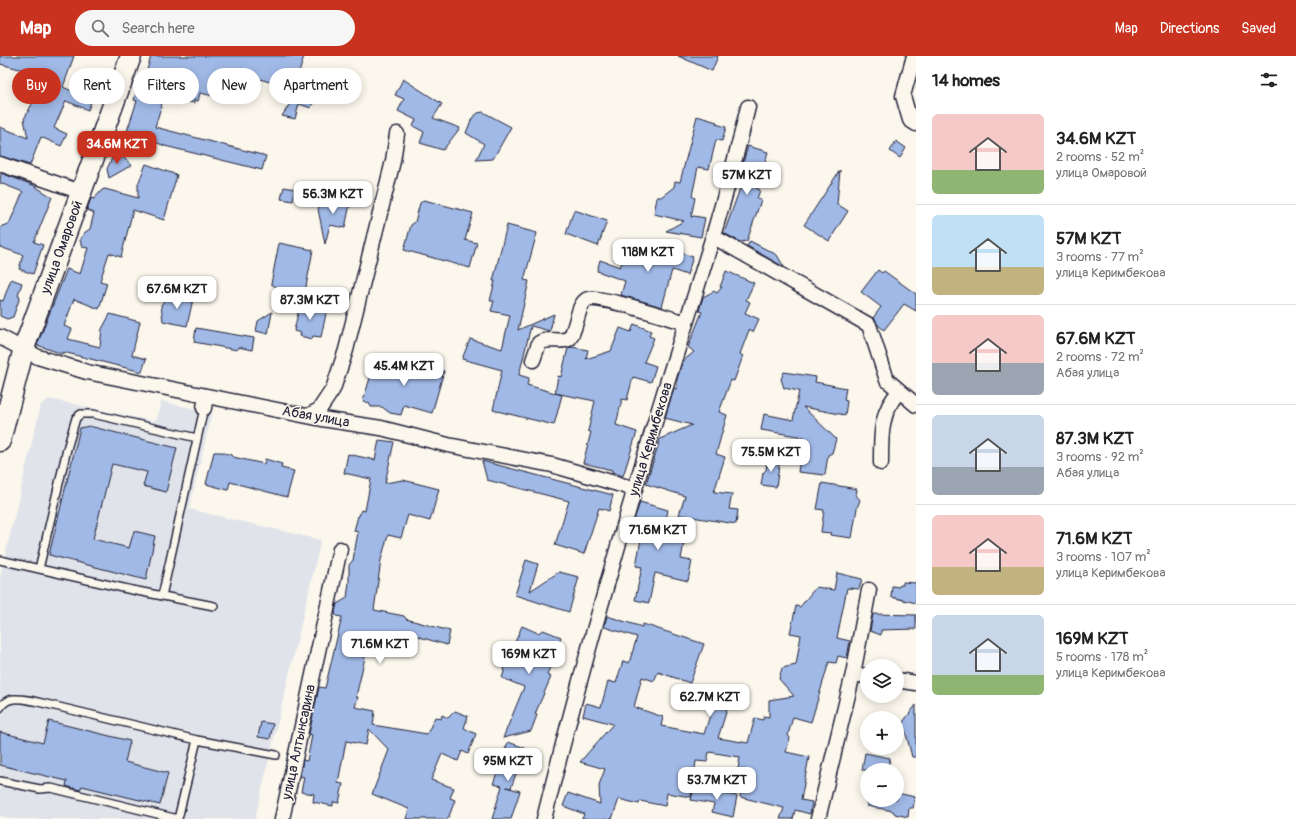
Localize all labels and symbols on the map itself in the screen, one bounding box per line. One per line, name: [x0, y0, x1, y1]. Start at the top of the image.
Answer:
pin: 34.6M KZT: [71, 131, 163, 165]
pin: 57M KZT: [710, 162, 784, 196]
pin: 56.3M KZT: [287, 181, 379, 215]
street label: улица Омаровой: [36, 198, 86, 297]
pin: 118M KZT: [607, 239, 689, 273]
pin: 67.6M KZT: [131, 276, 223, 310]
pin: 87.3M KZT: [264, 287, 356, 321]
pin: 45.4M KZT: [358, 353, 450, 387]
street label: улица Керимбекова: [625, 380, 676, 499]
street label: Абая улица: [281, 402, 351, 431]
pin: 75.5M KZT: [725, 439, 817, 473]
pin: 71.6M KZT: [612, 517, 704, 551]
pin: 71.6M KZT: [334, 631, 426, 665]
pin: 169M KZT: [488, 641, 570, 675]
street label: улица Алтынсарина: [278, 683, 319, 802]
pin: 62.7M KZT: [664, 684, 756, 718]
pin: 95M KZT: [471, 748, 545, 782]
pin: 53.7M KZT: [671, 767, 763, 801]

